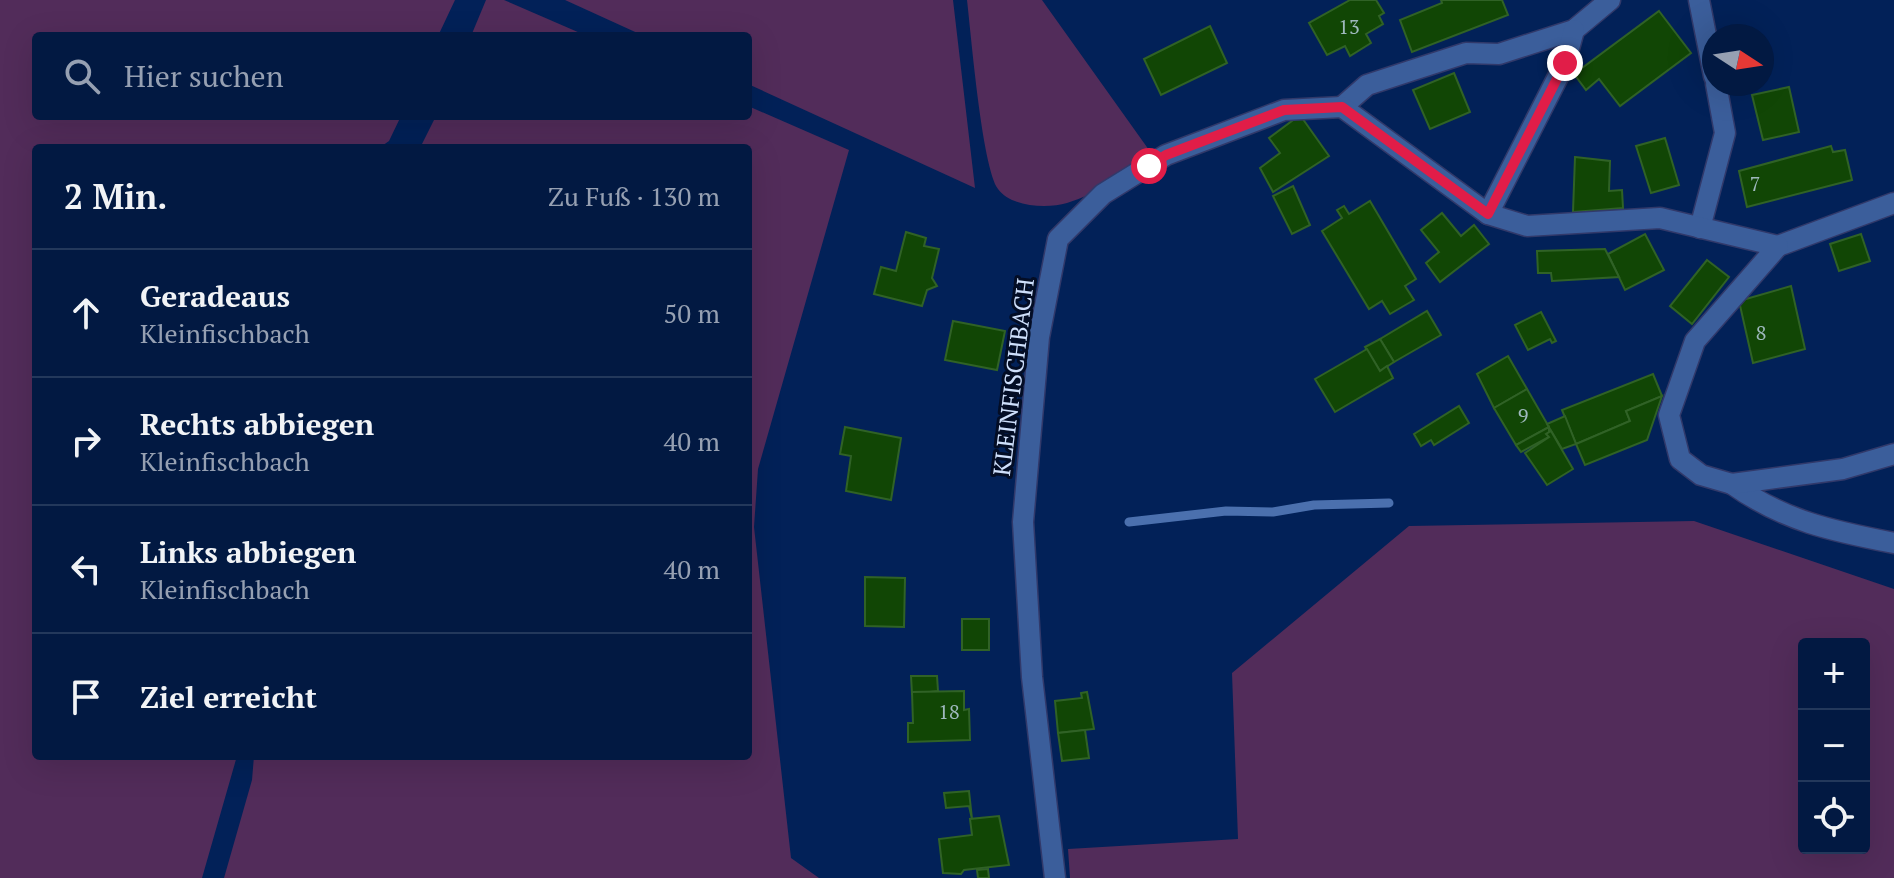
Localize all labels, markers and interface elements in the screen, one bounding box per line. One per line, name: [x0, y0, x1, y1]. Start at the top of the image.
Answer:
house number: 13: [1338, 13, 1360, 40]
north arrow: [1702, 24, 1774, 96]
search box: [32, 32, 752, 120]
route end: [1547, 45, 1583, 81]
icon: search: [60, 54, 104, 98]
text: Hier suchen: [124, 56, 283, 96]
route start: [1131, 148, 1167, 184]
house number: 7: [1750, 170, 1760, 197]
text: 2 Min.: [64, 174, 167, 219]
text: Zu Fuß · 130 m: [548, 179, 720, 213]
text: Geradeaus: [140, 276, 290, 316]
street label: KLEINFISCHBACH: [985, 276, 1041, 478]
icon: ahead: [64, 291, 108, 335]
text: 50 m: [664, 296, 720, 330]
text: Kleinfischbach: [140, 316, 310, 350]
house number: 8: [1756, 319, 1766, 346]
house number: 9: [1518, 402, 1528, 429]
text: Rechts abbiegen: [140, 404, 374, 444]
icon: right: [64, 419, 108, 463]
text: 40 m: [664, 424, 720, 458]
text: Kleinfischbach: [140, 444, 310, 478]
text: Links abbiegen: [140, 532, 356, 572]
icon: left: [64, 547, 108, 591]
text: 40 m: [664, 552, 720, 586]
text: Kleinfischbach: [140, 572, 310, 606]
map controls: [1798, 638, 1870, 854]
button: +: [1798, 638, 1870, 710]
icon: arrive: [64, 675, 108, 719]
text: Ziel erreicht: [140, 677, 317, 717]
house number: 18: [938, 698, 960, 725]
button: −: [1798, 710, 1870, 782]
button: locate: [1798, 782, 1870, 854]

